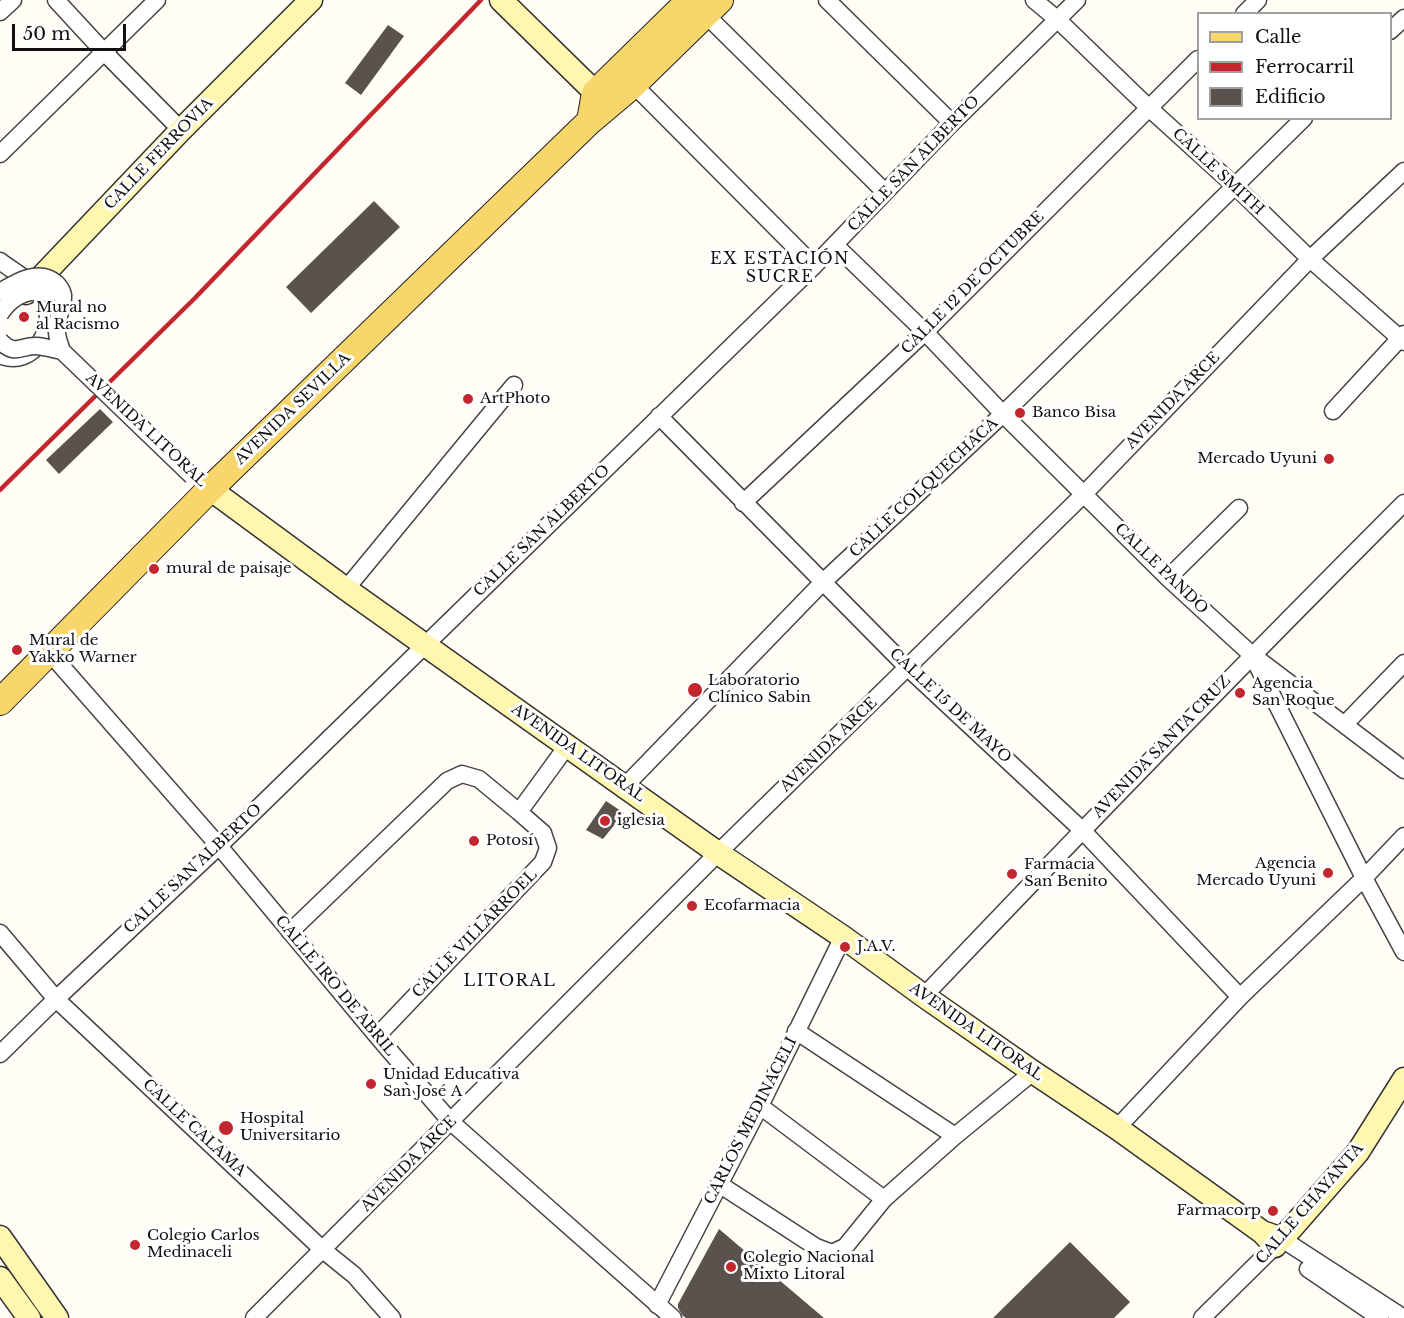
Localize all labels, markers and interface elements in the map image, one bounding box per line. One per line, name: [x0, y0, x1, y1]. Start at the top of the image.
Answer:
scale bar: [15, 12, 129, 50]
legend: [1197, 12, 1392, 120]
text: 50 m: [23, 23, 71, 45]
text: Calle: [1255, 26, 1301, 48]
text: Ferrocarril: [1255, 56, 1354, 78]
text: Edificio: [1255, 86, 1326, 108]
street label: CALLE SAN ALBERTO: [844, 92, 984, 236]
street label: CALLE FERROVIA: [101, 94, 217, 214]
street label: CALLE SMITH: [1168, 125, 1268, 219]
street label: CALLE 12 DE OCTUBRE: [898, 208, 1048, 358]
district label: EX ESTACIÓN SUCRE: [710, 249, 850, 287]
place label: Mural no al Racismo: [36, 299, 119, 334]
marker: Mural no al Racismo: [17, 310, 31, 324]
street label: AVENIDA SEVILLA: [232, 349, 354, 469]
street label: AVENIDA ARCE: [1122, 349, 1224, 453]
street label: AVENIDA LITORAL: [82, 369, 210, 491]
place label: ArtPhoto: [480, 390, 550, 408]
marker: ArtPhoto: [461, 392, 475, 406]
place label: Banco Bisa: [1032, 404, 1116, 422]
marker: Banco Bisa: [1013, 406, 1027, 420]
street label: CALLE COLQUECHACA: [846, 415, 1002, 561]
place label: Mercado Uyuni: [1197, 450, 1317, 468]
marker: Mercado Uyuni: [1322, 452, 1336, 466]
street label: CALLE SAN ALBERTO: [470, 461, 614, 601]
street label: CALLE PANDO: [1111, 520, 1211, 618]
place label: mural de paisaje: [166, 560, 292, 578]
marker: mural de paisaje: [147, 562, 161, 576]
place label: Mural de Yakko Warner: [29, 632, 137, 667]
marker: Mural de Yakko Warner: [10, 643, 24, 657]
street label: CALLE 15 DE MAYO: [885, 645, 1015, 767]
place label: Laboratorio Clínico Sabin: [708, 672, 811, 707]
street label: AVENIDA SANTA CRUZ: [1089, 672, 1235, 822]
place label: Agencia San Roque: [1252, 675, 1335, 710]
marker: Laboratorio Clínico Sabin: [686, 681, 704, 699]
marker: Agencia San Roque: [1233, 686, 1247, 700]
street label: AVENIDA ARCE: [777, 694, 881, 796]
street label: AVENIDA LITORAL: [508, 700, 648, 806]
street label: CALLE SAN ALBERTO: [120, 800, 266, 938]
place label: iglesia: [617, 812, 665, 830]
marker: iglesia: [598, 814, 612, 828]
place label: Potosí: [486, 832, 533, 850]
marker: Potosí: [467, 834, 481, 848]
place label: Agencia Mercado Uyuni: [1196, 855, 1316, 890]
place label: Farmacia San Benito: [1024, 856, 1108, 891]
street label: CALLE VILLARROEL: [409, 866, 541, 1002]
marker: Agencia Mercado Uyuni: [1321, 866, 1335, 880]
marker: Farmacia San Benito: [1005, 867, 1019, 881]
place label: Ecofarmacia: [704, 897, 800, 915]
marker: Ecofarmacia: [685, 899, 699, 913]
street label: CALLE 1RO DE ABRIL: [271, 912, 399, 1060]
place label: J.A.V.: [857, 938, 895, 956]
marker: J.A.V.: [838, 940, 852, 954]
district label: LITORAL: [464, 971, 556, 991]
street label: AVENIDA LITORAL: [906, 979, 1046, 1085]
street label: CARLOS MEDINACELI: [701, 1034, 801, 1208]
place label: Unidad Educativa San José A: [383, 1066, 519, 1101]
street label: CALLE CALAMA: [139, 1076, 249, 1180]
marker: Unidad Educativa San José A: [364, 1077, 378, 1091]
place label: Hospital Universitario: [240, 1110, 340, 1145]
street label: AVENIDA ARCE: [357, 1112, 461, 1216]
marker: Hospital Universitario: [217, 1119, 235, 1137]
street label: CALLE CHAYANTA: [1252, 1140, 1368, 1268]
place label: Farmacorp: [1176, 1202, 1261, 1220]
marker: Farmacorp: [1266, 1204, 1280, 1218]
place label: Colegio Carlos Medinaceli: [147, 1227, 260, 1262]
marker: Colegio Carlos Medinaceli: [128, 1238, 142, 1252]
place label: Colegio Nacional Mixto Litoral: [743, 1249, 874, 1284]
marker: Colegio Nacional Mixto Litoral: [724, 1260, 738, 1274]

